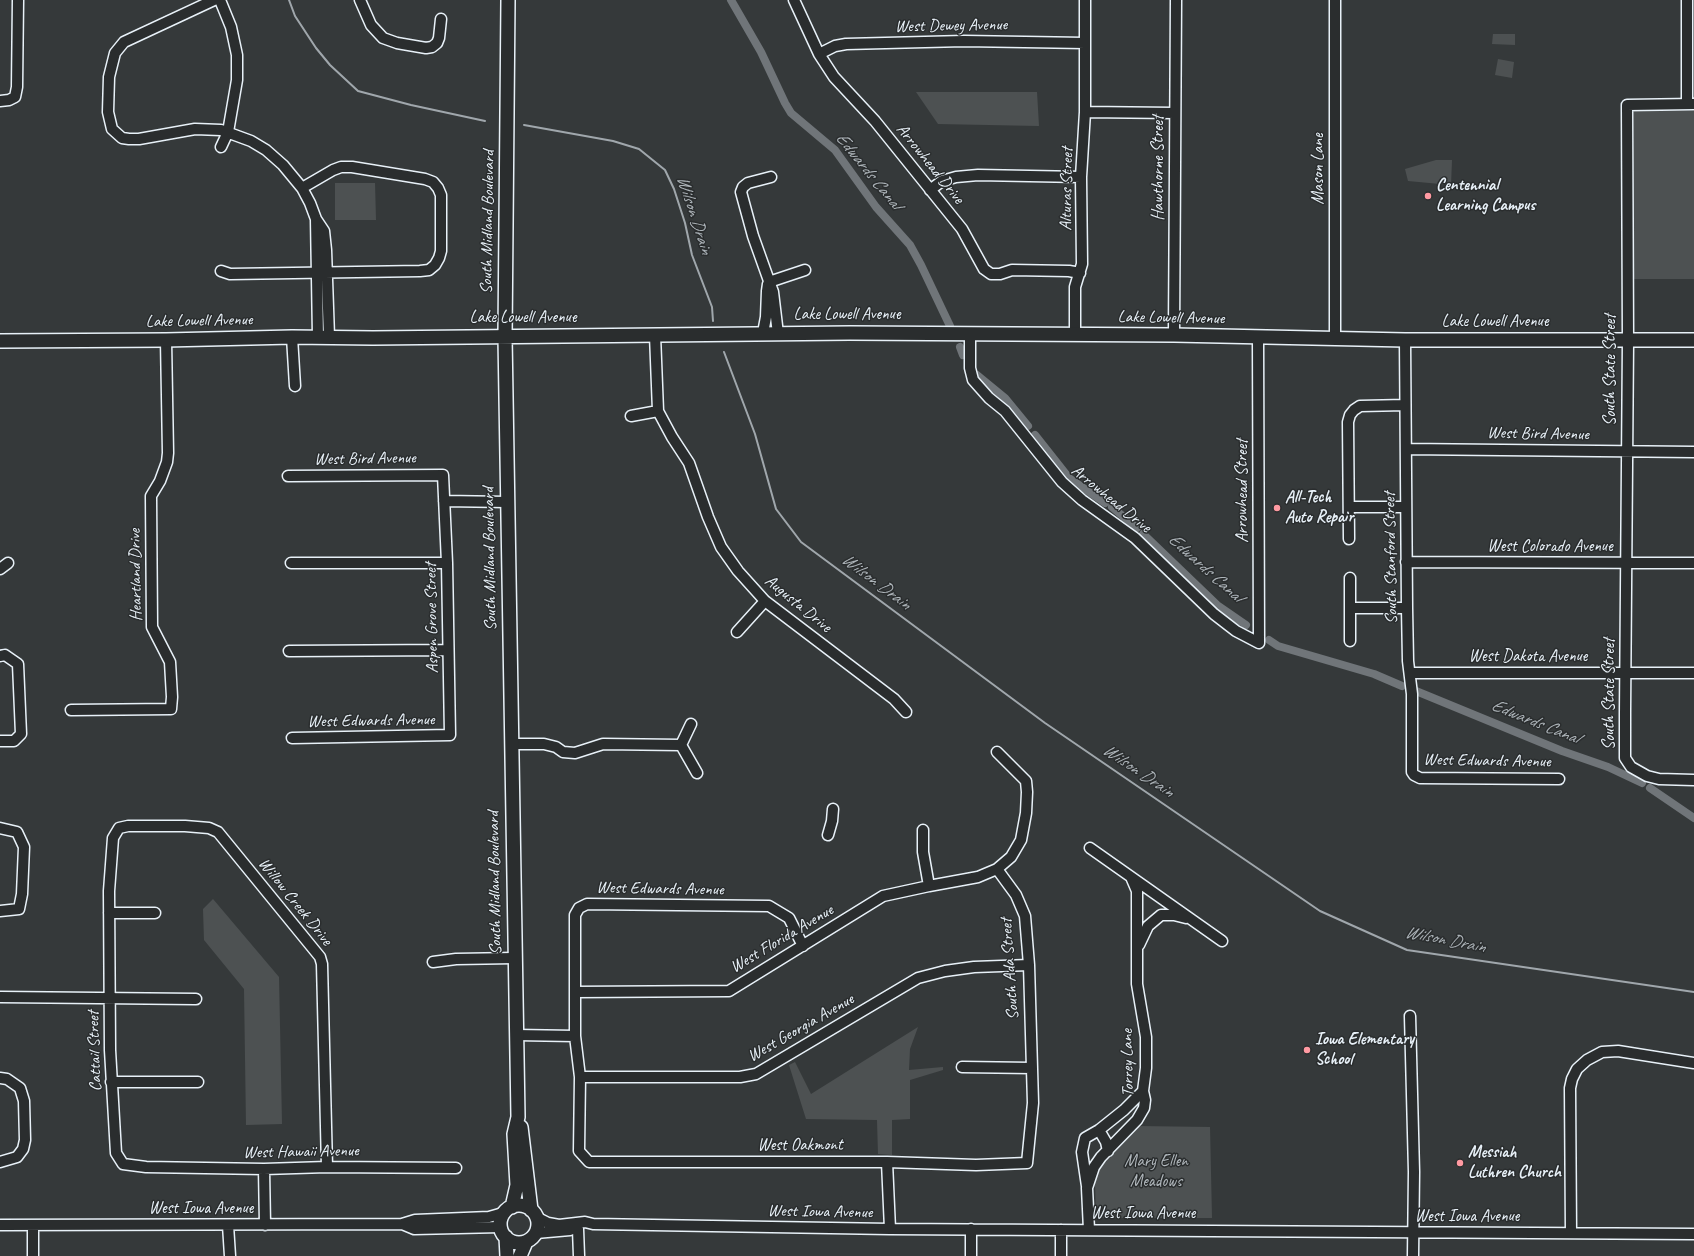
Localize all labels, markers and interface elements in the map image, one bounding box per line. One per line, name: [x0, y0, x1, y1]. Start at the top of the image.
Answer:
street label: West Dewey Avenue: [895, 15, 1007, 37]
street label: Hawthorne Street: [1149, 115, 1169, 221]
street label: Arrowhead Drive: [892, 120, 968, 208]
water label: Edwards Canal: [830, 128, 906, 214]
street label: Mason Lane: [1309, 133, 1329, 205]
street label: Alturas Street: [1056, 147, 1078, 231]
street label: South Midland Boulevard: [477, 150, 499, 294]
water label: Wilson Drain: [671, 173, 717, 257]
place label: Centennial Learning Campus: [1436, 176, 1535, 216]
marker: Centennial Learning Campus: [1423, 191, 1433, 201]
street label: Lake Lowell Avenue: [794, 305, 900, 325]
street label: Lake Lowell Avenue: [1117, 307, 1225, 329]
street label: Lake Lowell Avenue: [470, 308, 576, 328]
street label: Lake Lowell Avenue: [145, 310, 253, 332]
street label: Lake Lowell Avenue: [1442, 312, 1548, 332]
street label: South State Street: [1601, 314, 1621, 426]
street label: West Bird Avenue: [1487, 423, 1589, 445]
street label: Arrowhead Street: [1233, 439, 1253, 543]
street label: West Bird Avenue: [314, 448, 416, 470]
street label: Arrowhead Drive: [1067, 461, 1155, 537]
street label: South Midland Boulevard: [479, 487, 501, 631]
place label: All-Tech Auto Repair: [1285, 488, 1353, 528]
street label: South Stanford Street: [1380, 492, 1402, 624]
marker: All-Tech Auto Repair: [1272, 503, 1282, 513]
street label: Heartland Drive: [125, 529, 147, 621]
water label: Edwards Canal: [1163, 529, 1247, 607]
street label: West Colorado Avenue: [1487, 537, 1613, 557]
water label: Wilson Drain: [837, 549, 915, 615]
street label: Aspen Grove Street: [421, 563, 443, 673]
street label: Augusta Drive: [760, 571, 836, 637]
street label: South State Street: [1600, 638, 1620, 750]
street label: West Dakota Avenue: [1469, 647, 1587, 667]
water label: Edwards Canal: [1488, 695, 1582, 749]
street label: West Edwards Avenue: [307, 710, 435, 732]
water label: Wilson Drain: [1098, 739, 1178, 803]
street label: West Edwards Avenue: [1423, 750, 1551, 772]
street label: South Midland Boulevard: [484, 811, 506, 955]
street label: Willow Creek Drive: [254, 854, 336, 950]
street label: West Edwards Avenue: [596, 878, 724, 900]
street label: West Florida Avenue: [727, 900, 837, 978]
street label: South Ada Street: [996, 918, 1024, 1020]
water label: Wilson Drain: [1403, 922, 1487, 958]
street label: West Georgia Avenue: [744, 989, 858, 1067]
street label: Cattail Street: [83, 1010, 107, 1092]
street label: Torrey Lane: [1117, 1029, 1139, 1097]
place label: Iowa Elementary School: [1315, 1030, 1414, 1070]
marker: Iowa Elementary School: [1302, 1045, 1312, 1055]
street label: West Oakmont: [757, 1136, 843, 1156]
street label: West Hawaii Avenue: [243, 1141, 359, 1163]
place label: Messiah Luthren Church: [1468, 1143, 1561, 1183]
park label: Mary Ellen Meadows: [1124, 1152, 1188, 1192]
marker: Messiah Luthren Church: [1455, 1158, 1465, 1168]
street label: West Iowa Avenue: [149, 1199, 253, 1219]
street label: West Iowa Avenue: [767, 1201, 873, 1223]
street label: West Iowa Avenue: [1091, 1204, 1195, 1224]
street label: West Iowa Avenue: [1415, 1207, 1519, 1227]

